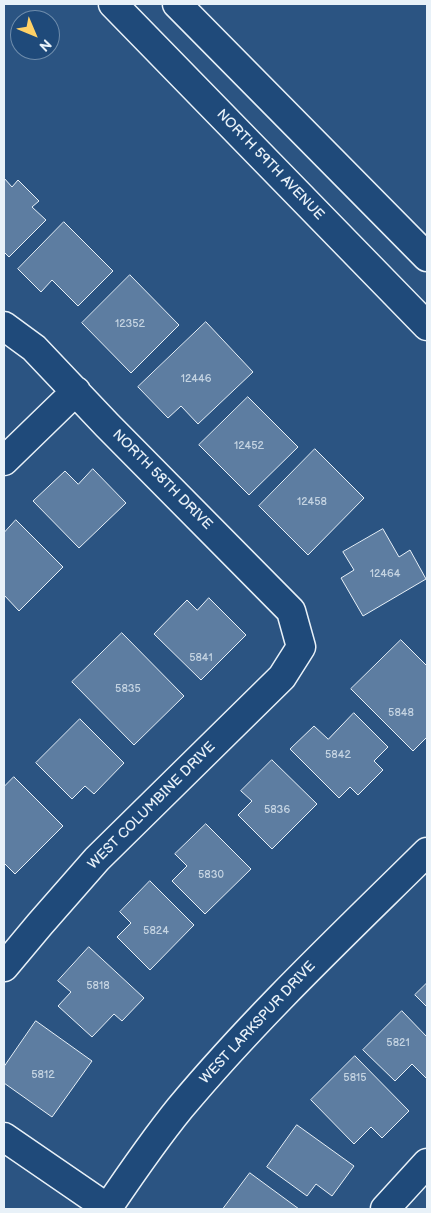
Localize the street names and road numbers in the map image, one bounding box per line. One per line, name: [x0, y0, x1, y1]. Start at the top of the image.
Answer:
street label: NORTH 59TH AVENUE: [213, 106, 327, 224]
street label: NORTH 58TH DRIVE: [108, 426, 216, 534]
street label: WEST COLUMBINE DRIVE: [85, 739, 219, 873]
street label: WEST LARKSPUR DRIVE: [197, 958, 319, 1088]

